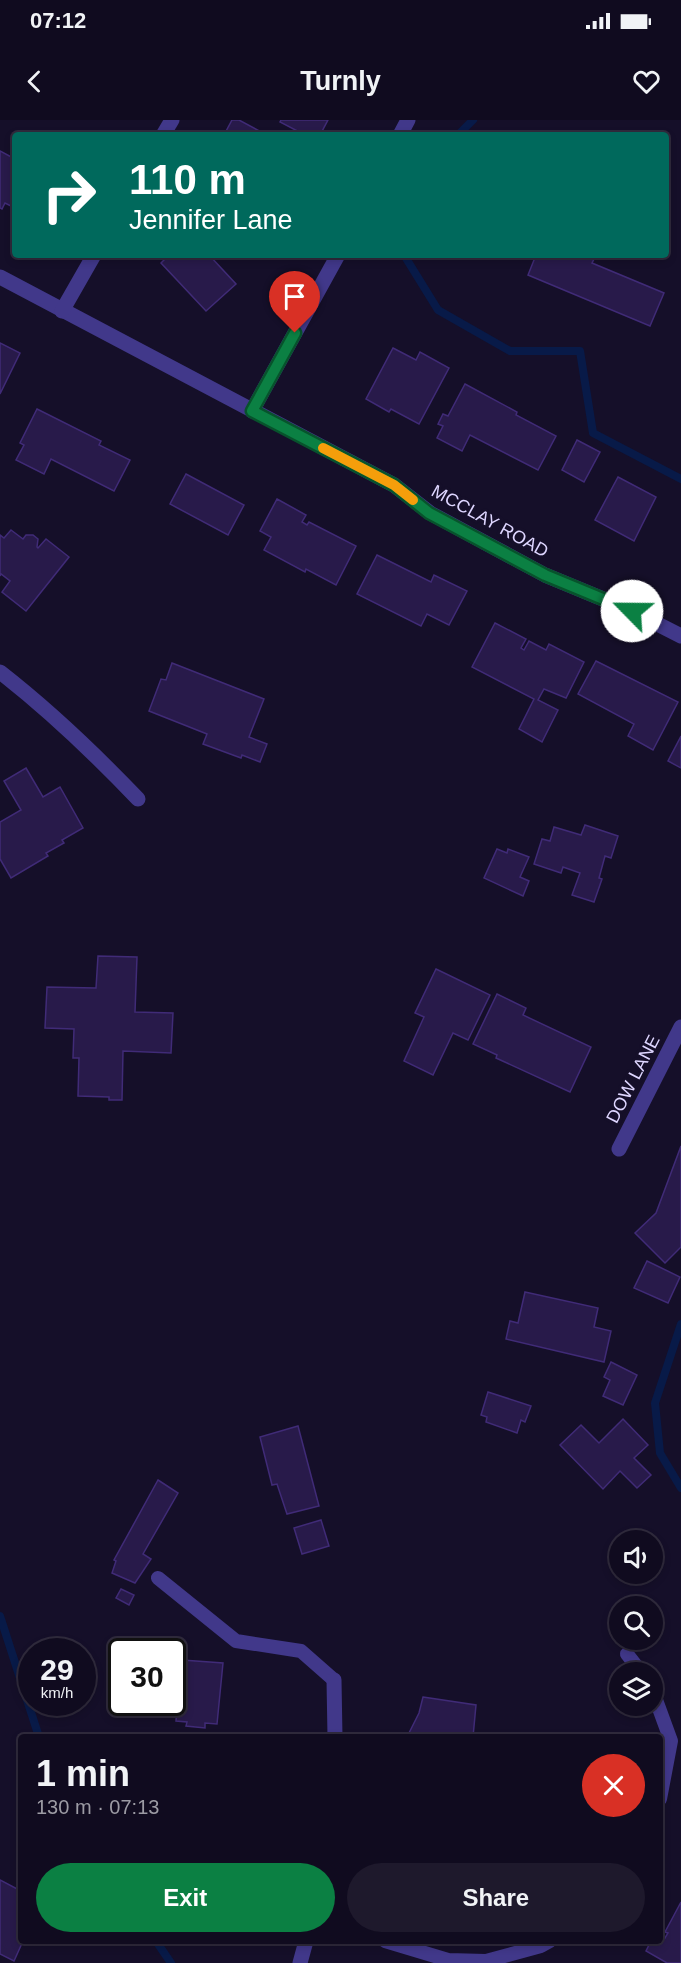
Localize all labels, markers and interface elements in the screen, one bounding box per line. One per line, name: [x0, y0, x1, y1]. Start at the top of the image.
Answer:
text: 07:12: [30, 8, 86, 33]
icon: back: [18, 65, 51, 98]
icon: heart: [630, 65, 663, 98]
text: Turnly: [300, 66, 381, 96]
icon: right: [30, 156, 108, 234]
text: 110 m: [129, 156, 246, 203]
text: Jennifer Lane: [129, 205, 293, 235]
pin: [269, 271, 320, 333]
icon: arrive: [278, 280, 311, 313]
street label: MCCLAY ROAD: [428, 481, 552, 561]
position arrow: [600, 579, 664, 643]
street label: DOW LANE: [602, 1032, 664, 1126]
map controls: [609, 1530, 663, 1716]
button: sound: [609, 1530, 663, 1584]
button: search: [609, 1596, 663, 1650]
speed limit sign: 30: [108, 1638, 186, 1716]
text: 29: [40, 1653, 74, 1686]
button: layers: [609, 1662, 663, 1716]
text: km/h: [41, 1684, 73, 1701]
text: 1 min: [36, 1753, 130, 1794]
button: close: [582, 1754, 645, 1817]
text: 130 m · 07:13: [36, 1796, 159, 1818]
button: Exit: [36, 1863, 335, 1932]
button: Share: [347, 1863, 645, 1932]

